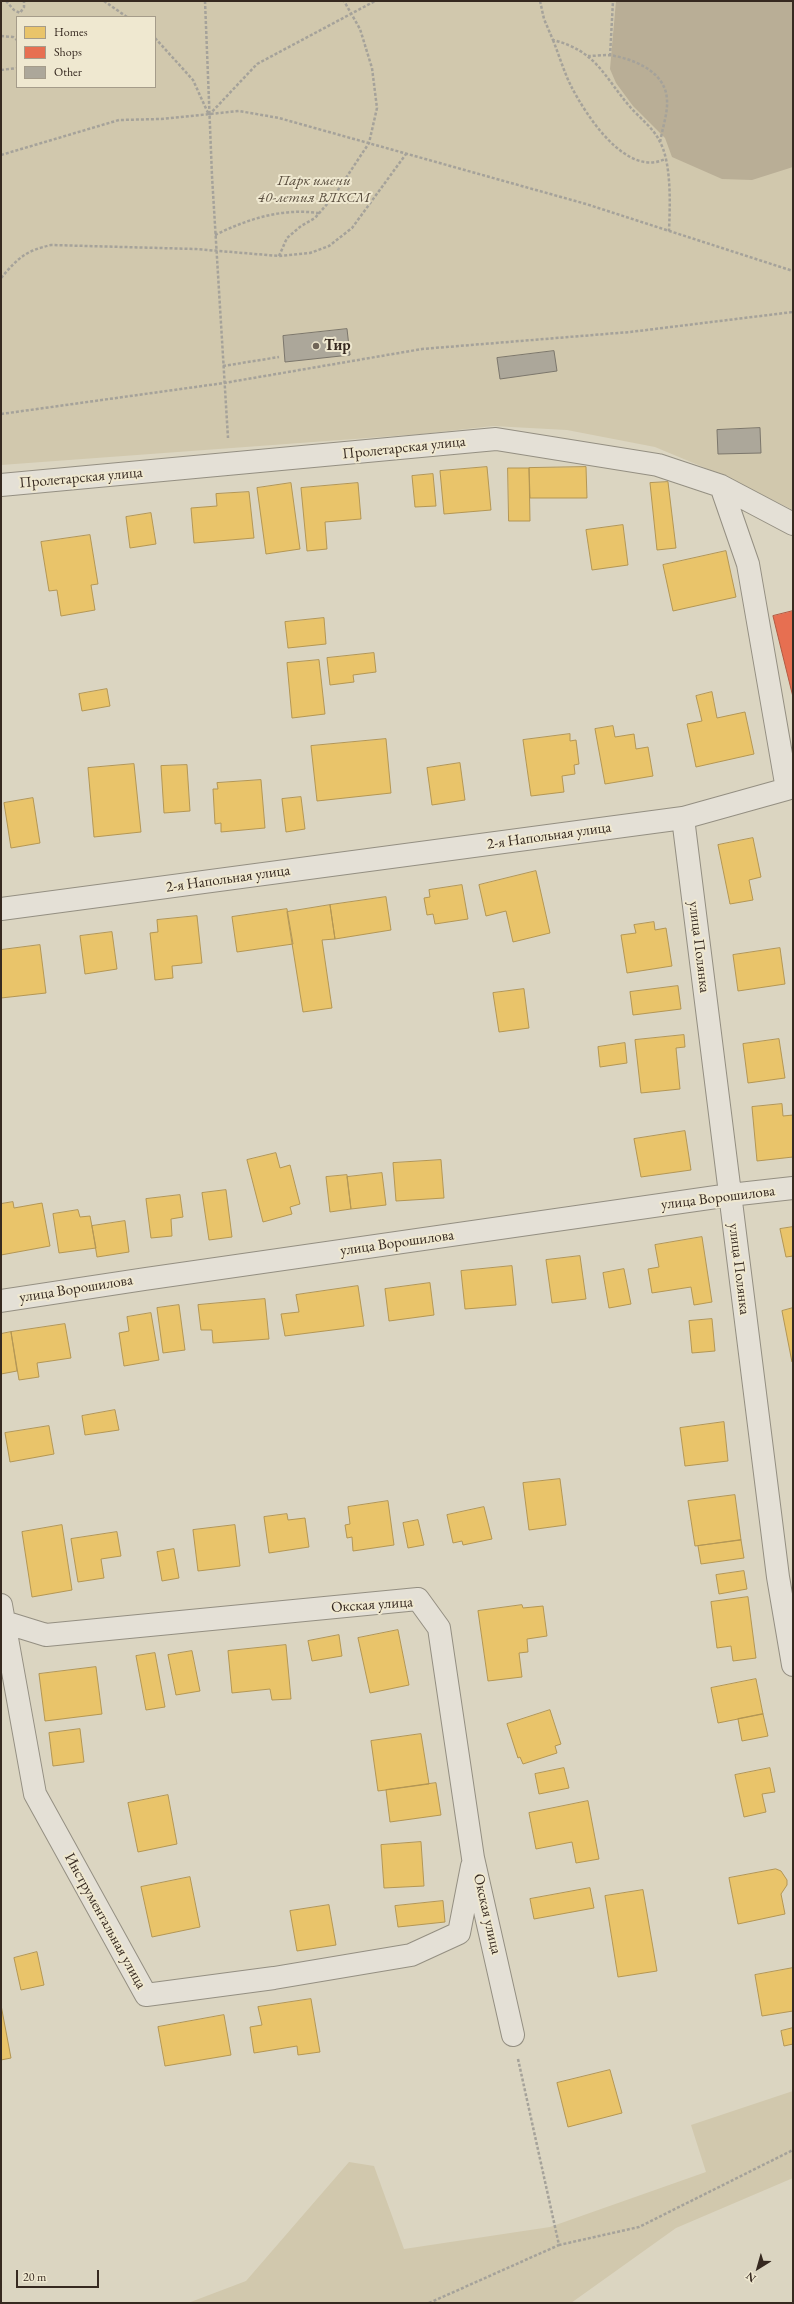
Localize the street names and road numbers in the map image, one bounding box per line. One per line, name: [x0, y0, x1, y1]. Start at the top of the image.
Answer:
street label: Пролетарская улица: [342, 433, 466, 463]
street label: Пролетарская улица: [19, 464, 143, 492]
street label: 2-я Напольная улица: [486, 818, 612, 854]
street label: 2-я Напольная улица: [165, 861, 291, 897]
street label: улица Полянка: [684, 900, 714, 994]
street label: улица Ворошилова: [660, 1182, 776, 1214]
street label: улица Полянка: [724, 1222, 754, 1316]
street label: улица Ворошилова: [339, 1226, 455, 1260]
street label: улица Ворошилова: [18, 1271, 134, 1307]
street label: Окская улица: [331, 1593, 413, 1617]
street label: Инструментальная улица: [60, 1850, 150, 1992]
street label: Окская улица: [469, 1872, 505, 1956]

